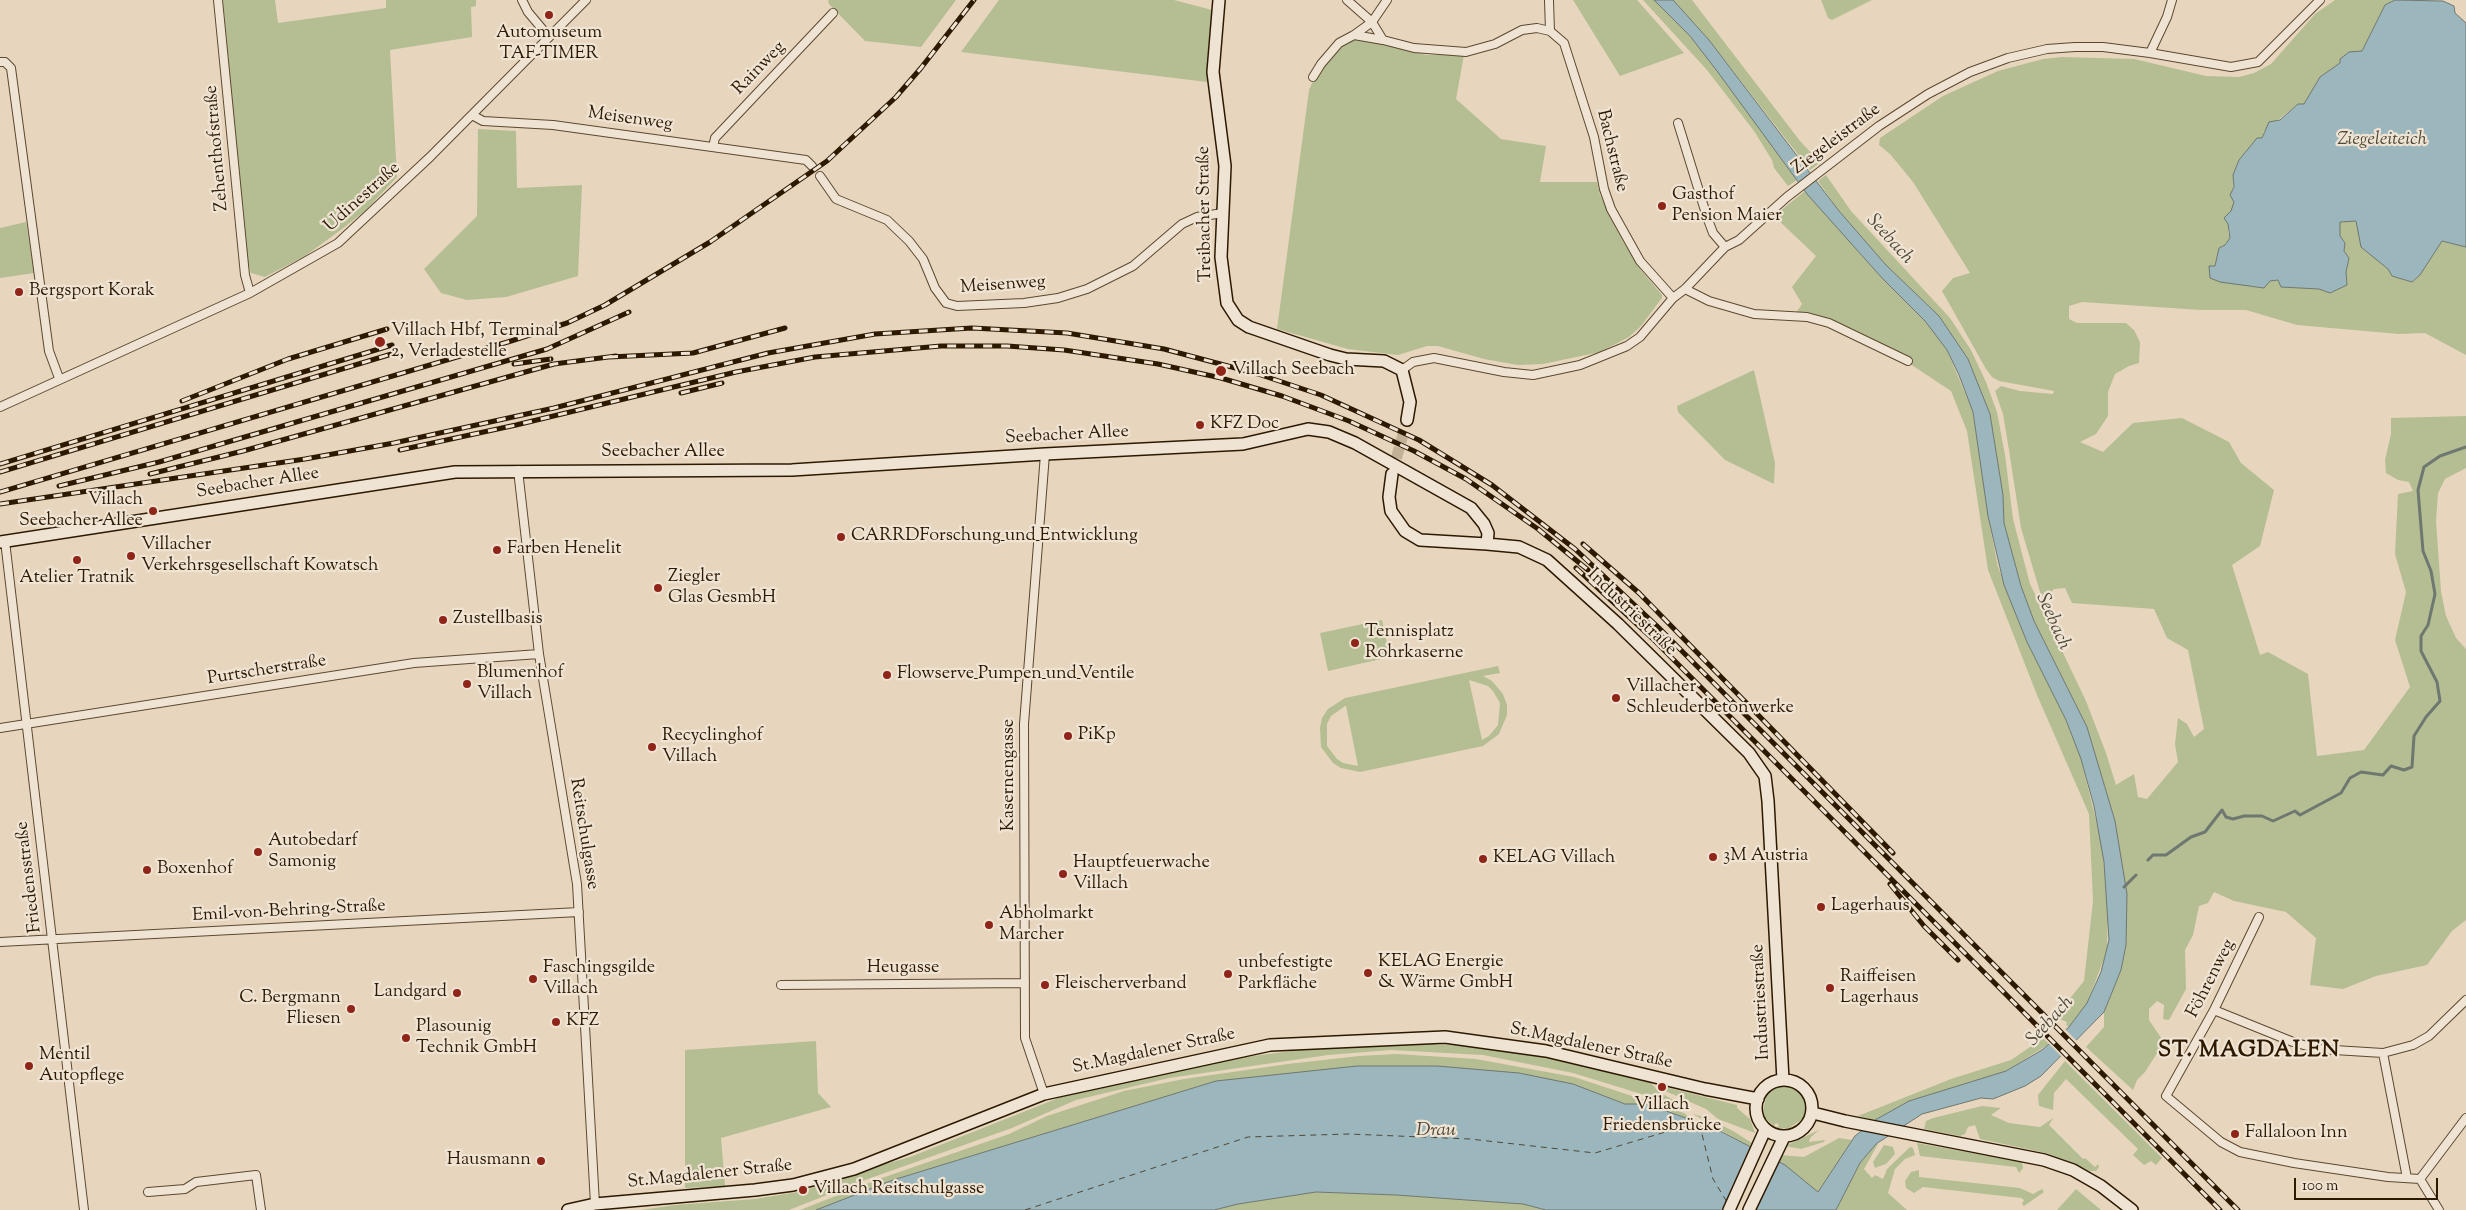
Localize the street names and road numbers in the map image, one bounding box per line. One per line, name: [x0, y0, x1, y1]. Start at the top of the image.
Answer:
street label: Rainweg: [729, 38, 791, 100]
street label: Zehenthofstraße: [202, 84, 234, 212]
street label: Ziegeleistraße: [1789, 100, 1885, 180]
street label: Meisenweg: [586, 103, 674, 137]
street label: Bachstraße: [1590, 108, 1632, 194]
street label: Treibacher Straße: [1194, 146, 1218, 282]
street label: Udinestraße: [321, 158, 405, 238]
street label: Meisenweg: [960, 272, 1046, 300]
street label: Seebacher Allee: [1005, 422, 1129, 450]
street label: Seebacher Allee: [601, 442, 725, 464]
street label: Seebacher Allee: [195, 464, 321, 504]
street label: Industriestraße: [1582, 565, 1680, 661]
street label: Purtscherstraße: [206, 651, 328, 691]
street label: Kasernengasse: [999, 719, 1021, 831]
street label: Reitschulgasse: [564, 777, 602, 891]
street label: Friedensstraße: [12, 820, 48, 934]
street label: Emil-von-Behring-Straße: [192, 896, 386, 928]
street label: Föhrenweg: [2183, 936, 2241, 1022]
street label: Industriestraße: [1748, 943, 1776, 1061]
street label: Heugasse: [867, 958, 939, 980]
street label: St.Magdalener Straße: [1508, 1019, 1674, 1075]
street label: St.Magdalener Straße: [1071, 1024, 1237, 1080]
street label: St.Magdalener Straße: [627, 1156, 793, 1194]

